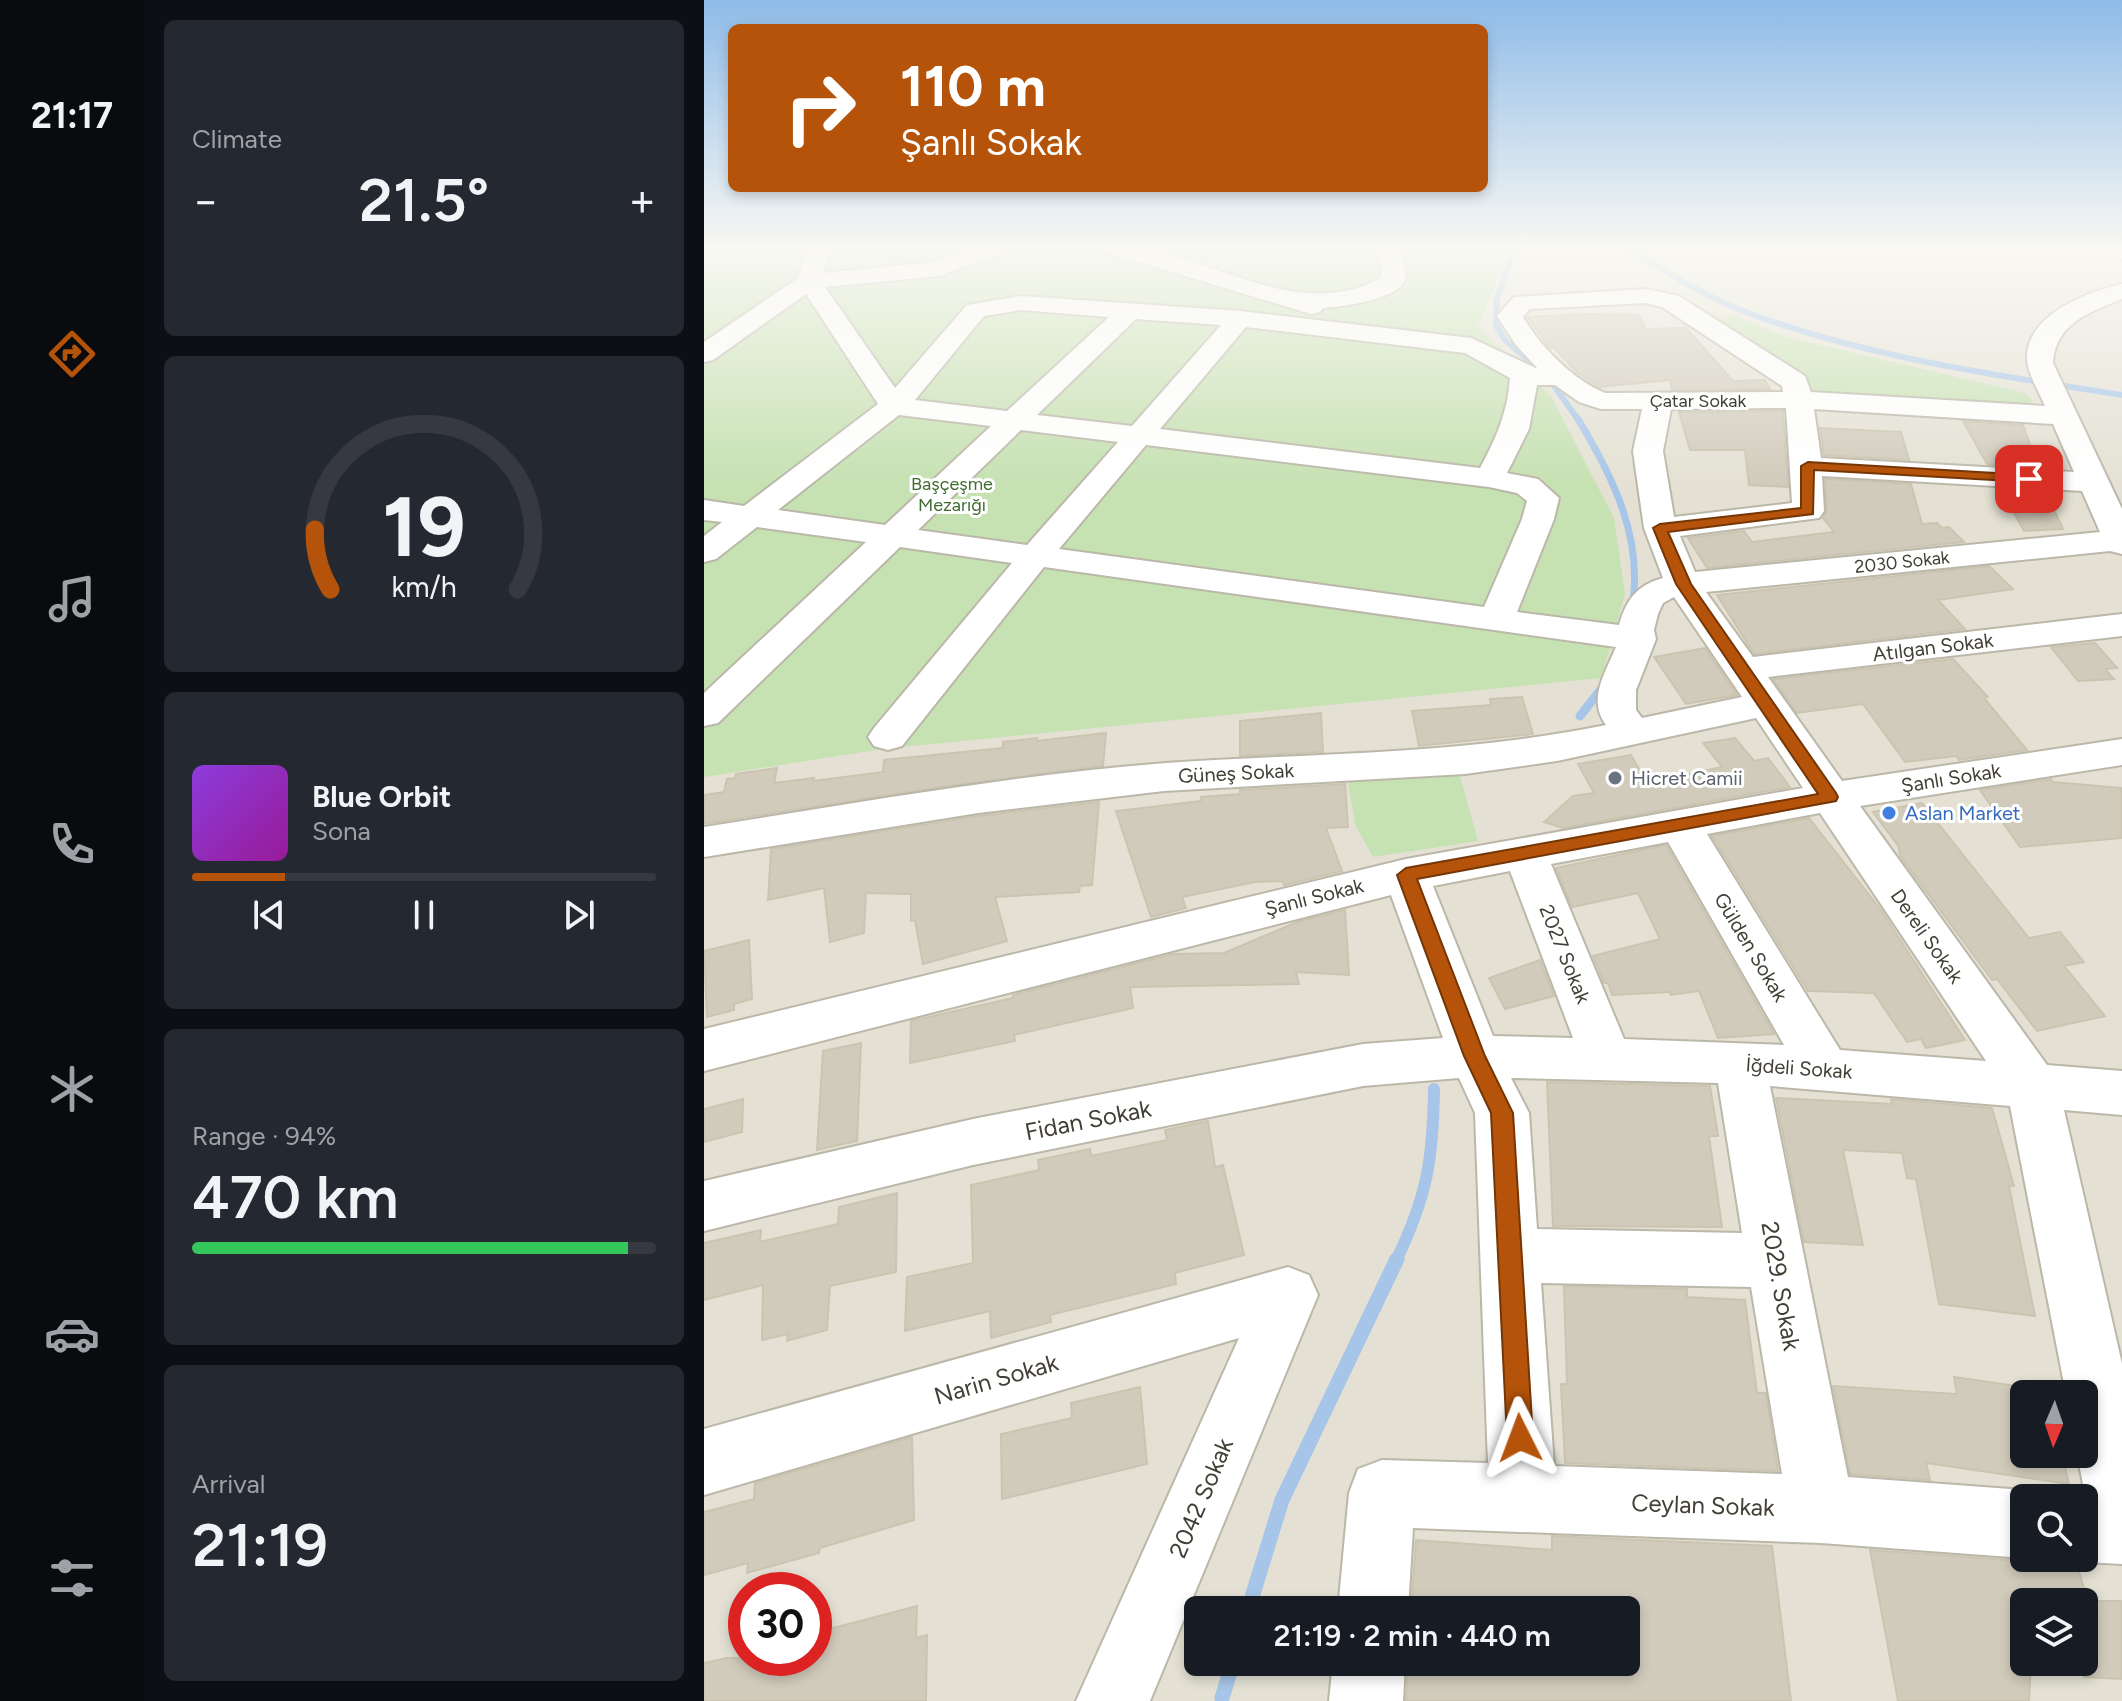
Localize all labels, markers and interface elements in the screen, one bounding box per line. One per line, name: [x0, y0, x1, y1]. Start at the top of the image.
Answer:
text: 110 m: [900, 53, 1046, 120]
icon: right: [768, 56, 872, 160]
text: 21:17: [31, 94, 113, 137]
text: Şanlı Sokak: [900, 121, 1082, 164]
text: Climate: [192, 123, 282, 155]
text: 21.5°: [359, 164, 489, 236]
text: −: [192, 174, 219, 227]
text: +: [629, 174, 656, 227]
icon: directions: [44, 326, 100, 382]
street label: Çatar Sokak: [1650, 390, 1747, 412]
pin: [1995, 445, 2063, 513]
icon: arrive: [2007, 457, 2051, 501]
park label: Başçeşme Mezarığı: [911, 473, 993, 516]
text: 19: [382, 477, 466, 577]
street label: 2030 Sokak: [1853, 546, 1951, 578]
text: km/h: [391, 570, 457, 604]
icon: music: [44, 571, 100, 627]
street label: Atılgan Sokak: [1871, 628, 1995, 666]
street label: Güneş Sokak: [1177, 758, 1295, 788]
street label: Şanlı Sokak: [1899, 758, 2003, 798]
place label: Hicret Camii: [1631, 766, 1743, 790]
marker: Hicret Camii: [1606, 769, 1624, 787]
text: Blue Orbit: [312, 778, 451, 815]
place label: Aslan Market: [1905, 801, 2020, 825]
marker: Aslan Market: [1880, 804, 1898, 822]
text: Sona: [312, 815, 371, 847]
icon: phone: [44, 816, 100, 872]
street label: Şanlı Sokak: [1262, 873, 1366, 921]
street label: Dereli Sokak: [1886, 884, 1968, 988]
street label: Gülden Sokak: [1709, 888, 1793, 1006]
icon: previous: [247, 893, 291, 937]
icon: pause: [402, 893, 446, 937]
icon: next: [557, 893, 601, 937]
street label: 2027 Sokak: [1534, 901, 1596, 1007]
street label: İğdeli Sokak: [1745, 1052, 1854, 1084]
icon: climate: [44, 1061, 100, 1117]
street label: Fidan Sokak: [1022, 1093, 1154, 1146]
text: Range · 94%: [192, 1120, 336, 1152]
text: 470 km: [192, 1161, 399, 1233]
street label: 2029. Sokak: [1755, 1219, 1807, 1353]
icon: car: [44, 1306, 100, 1362]
street label: Narin Sokak: [931, 1347, 1062, 1411]
north arrow: [2010, 1380, 2098, 1468]
map controls: [2010, 1380, 2098, 1676]
position arrow: [1478, 1396, 1562, 1480]
street label: 2042 Sokak: [1163, 1434, 1239, 1562]
text: Arrival: [192, 1468, 265, 1500]
button: search: [2010, 1484, 2098, 1572]
street label: Ceylan Sokak: [1631, 1488, 1776, 1522]
text: 21:19: [192, 1509, 328, 1581]
icon: filters: [44, 1550, 100, 1606]
speed limit sign: 30: [728, 1572, 832, 1676]
button: layers: [2010, 1588, 2098, 1676]
text: 21:19 · 2 min · 440 m: [1273, 1617, 1551, 1654]

